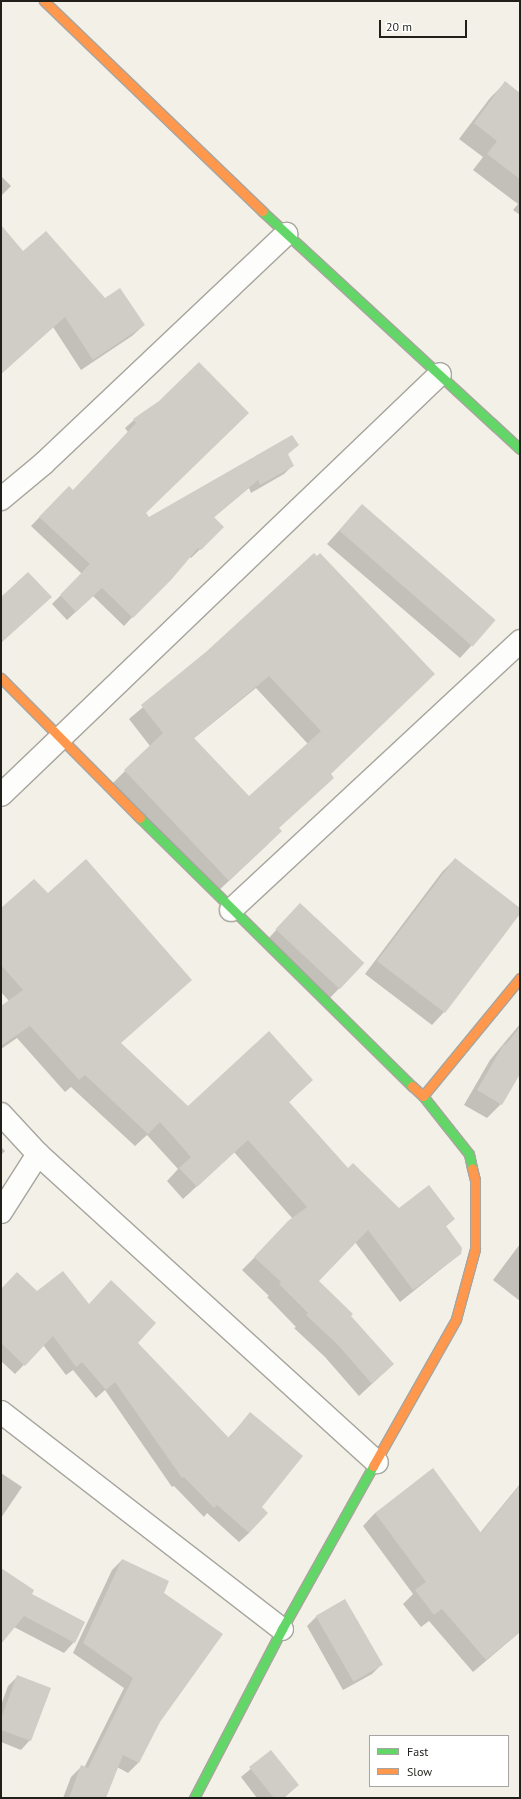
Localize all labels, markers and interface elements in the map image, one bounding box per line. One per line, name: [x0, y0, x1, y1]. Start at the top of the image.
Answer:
scale bar: [381, 12, 469, 38]
text: 20 m: [386, 19, 412, 34]
legend: [369, 1735, 509, 1787]
text: Fast: [407, 1744, 428, 1759]
text: Slow: [407, 1764, 432, 1779]

